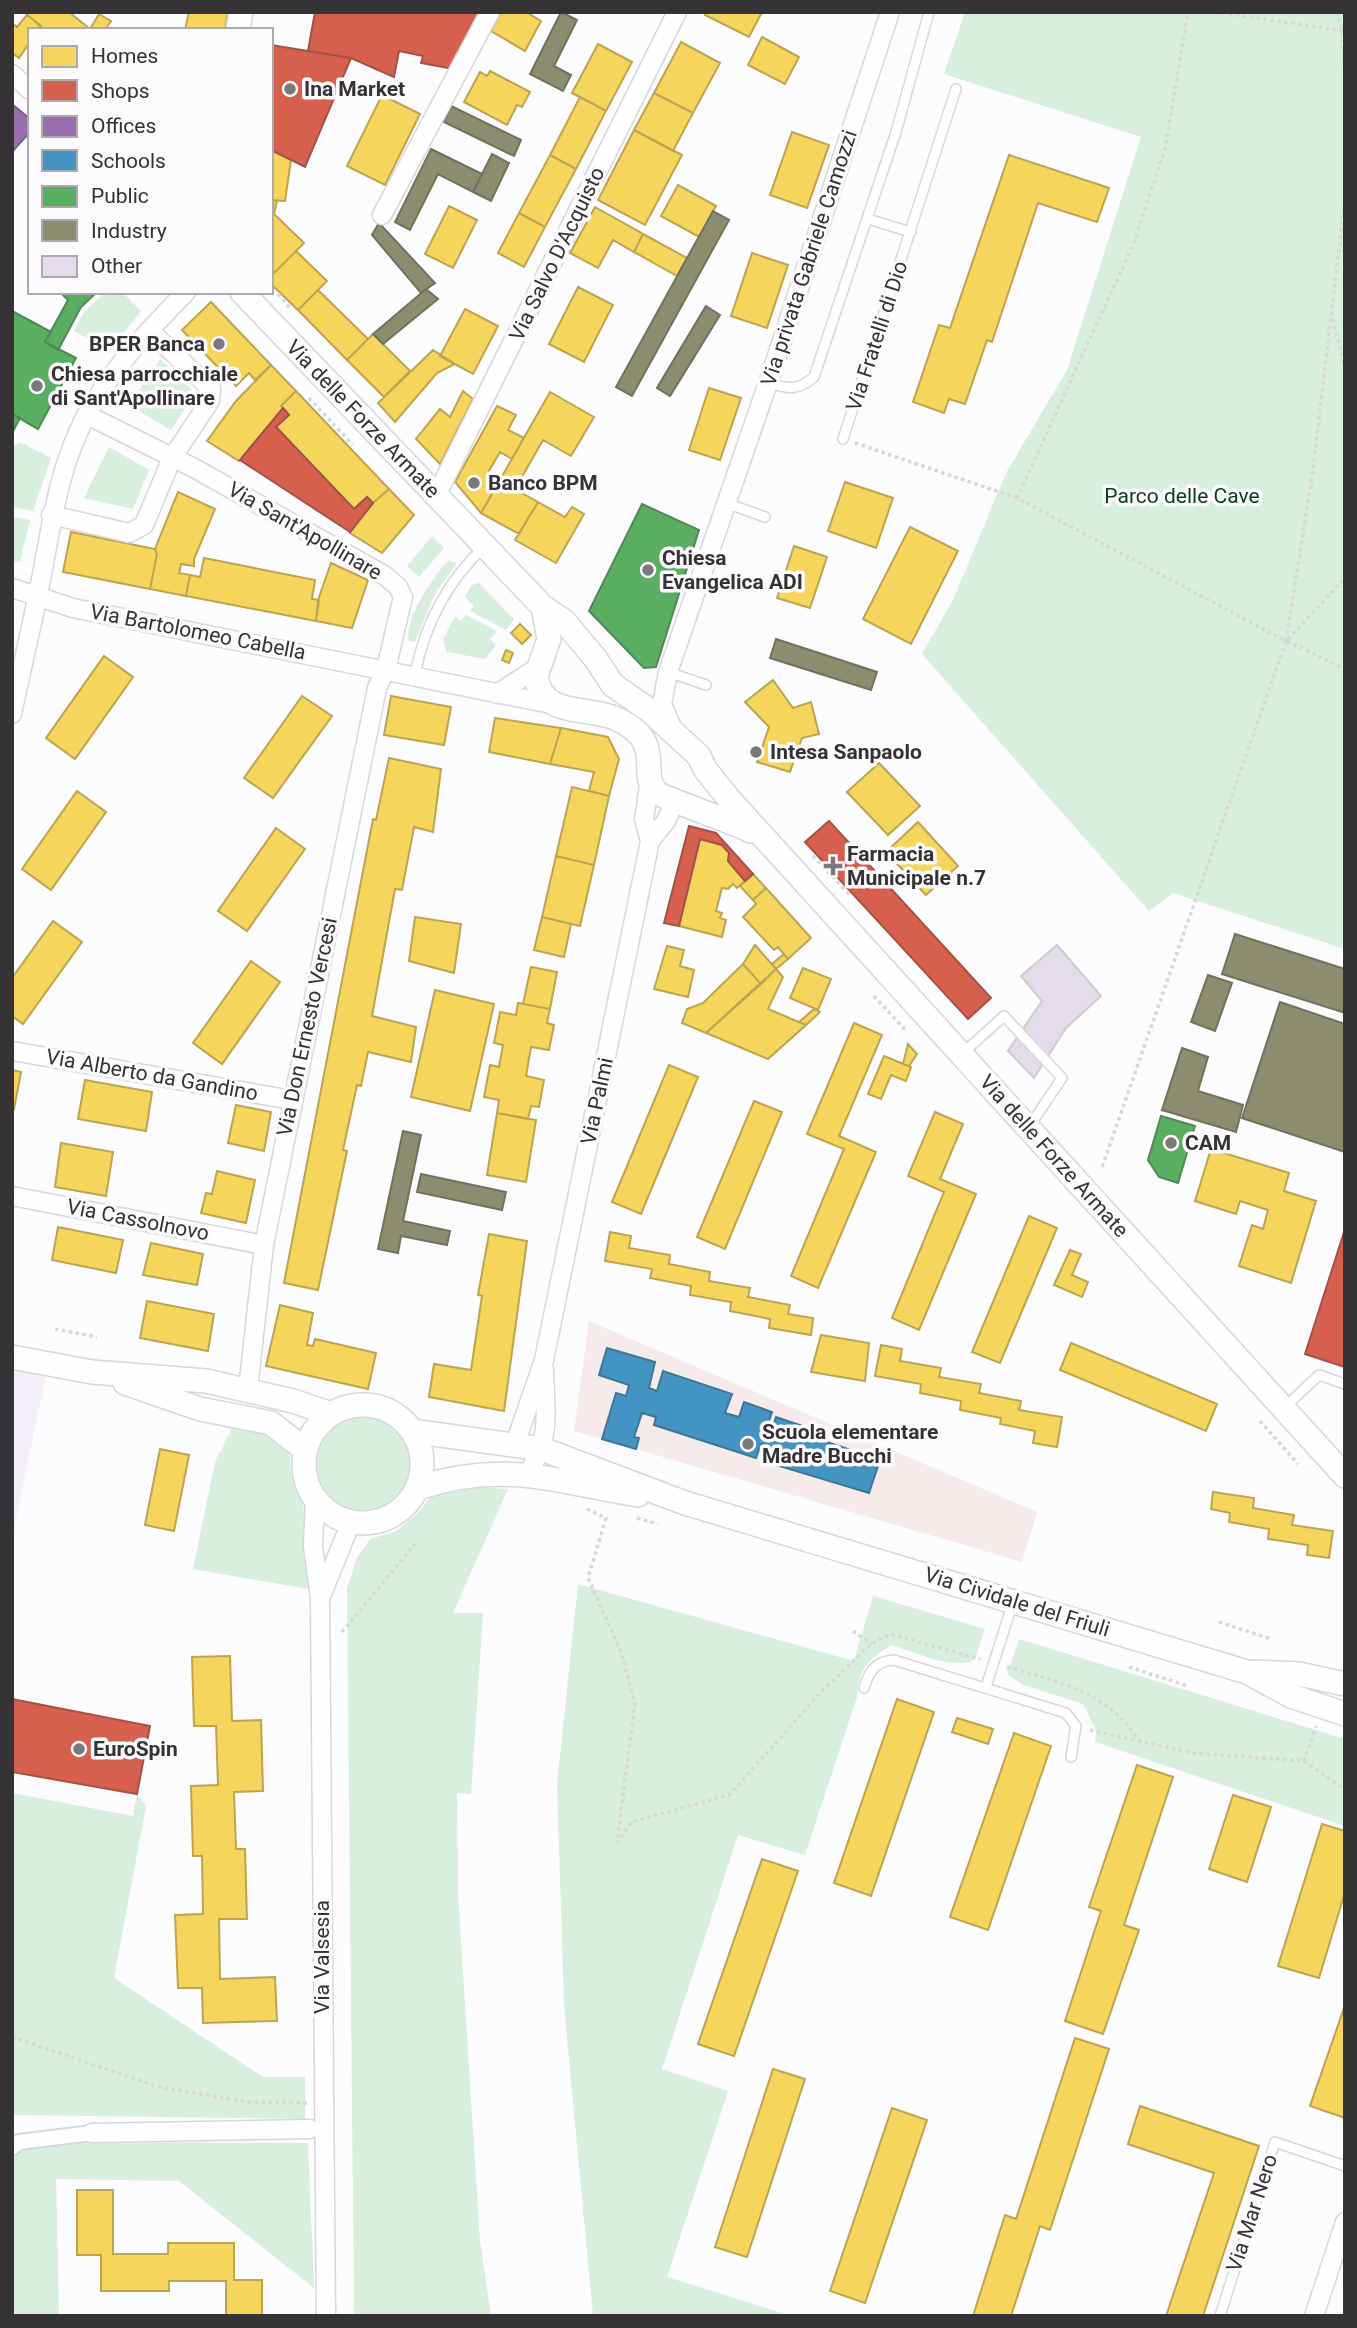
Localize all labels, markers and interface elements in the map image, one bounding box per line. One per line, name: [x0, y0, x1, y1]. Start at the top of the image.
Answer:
legend: [28, 28, 273, 294]
text: Homes: [91, 44, 158, 68]
place label: Ina Market: [304, 77, 405, 101]
text: Shops: [91, 79, 150, 103]
marker: Ina Market: [282, 81, 298, 97]
text: Offices: [91, 114, 156, 138]
street label: Via privata Gabriele Camozzi: [756, 127, 862, 389]
text: Schools: [91, 149, 166, 173]
street label: Via Salvo D'Acquisto: [504, 163, 610, 345]
text: Public: [91, 184, 149, 208]
text: Industry: [91, 219, 167, 243]
text: Other: [91, 254, 142, 278]
street label: Via Fratelli di Dio: [841, 258, 913, 414]
place label: BPER Banca: [89, 332, 205, 356]
street label: Via delle Forze Armate: [281, 335, 445, 503]
marker: BPER Banca: [211, 336, 227, 352]
place label: Chiesa parrocchiale di Sant'Apollinare: [51, 362, 238, 410]
marker: Chiesa parrocchiale di Sant'Apollinare: [29, 378, 45, 394]
place label: Banco BPM: [488, 471, 598, 495]
marker: Banco BPM: [466, 475, 482, 491]
street label: Via Sant'Apollinare: [224, 477, 386, 585]
park label: Parco delle Cave: [1104, 484, 1260, 508]
place label: Chiesa Evangelica ADI: [662, 546, 803, 594]
marker: Chiesa Evangelica ADI: [640, 562, 656, 578]
street label: Via Bartolomeo Cabella: [88, 599, 308, 665]
place label: Intesa Sanpaolo: [770, 740, 922, 764]
marker: Intesa Sanpaolo: [748, 744, 764, 760]
place label: Farmacia Municipale n.7: [847, 842, 986, 890]
marker: Farmacia Municipale n.7: [825, 858, 841, 874]
street label: Via Don Ernesto Vercesi: [272, 915, 342, 1139]
street label: Via Alberto da Gandino: [44, 1045, 260, 1105]
street label: Via Palmi: [576, 1055, 618, 1147]
street label: Via delle Forze Armate: [975, 1070, 1133, 1242]
place label: CAM: [1185, 1131, 1231, 1155]
marker: CAM: [1163, 1135, 1179, 1151]
street label: Via Cassolnovo: [65, 1194, 211, 1246]
place label: Scuola elementare Madre Bucchi: [762, 1420, 938, 1468]
marker: Scuola elementare Madre Bucchi: [740, 1436, 756, 1452]
street label: Via Cividale del Friuli: [921, 1562, 1113, 1642]
place label: EuroSpin: [93, 1737, 178, 1761]
marker: EuroSpin: [71, 1741, 87, 1757]
street label: Via Valsesia: [310, 1900, 334, 2014]
street label: Via Mar Nero: [1222, 2151, 1282, 2275]

